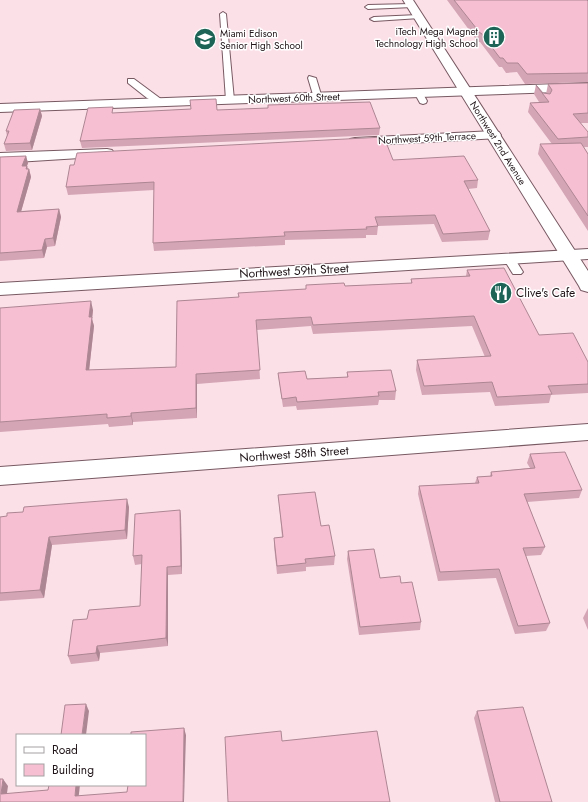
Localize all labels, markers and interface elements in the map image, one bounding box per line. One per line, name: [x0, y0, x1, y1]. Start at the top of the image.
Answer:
place label: iTech Mega Magnet Technology High School: [375, 24, 479, 51]
building icon: iTech Mega Magnet Technology High School: [481, 24, 507, 50]
school or university icon: Miami Edison Senior High School: [192, 26, 218, 52]
place label: Miami Edison Senior High School: [220, 26, 303, 53]
street label: Northwest 60th Street: [248, 89, 341, 107]
street label: Northwest 2nd Avenue: [466, 98, 530, 188]
street label: Northwest 59th Terrace: [378, 128, 476, 148]
street label: Northwest 59th Street: [239, 259, 349, 283]
restaurant icon: Clive's Cafe: [488, 280, 514, 306]
place label: Clive's Cafe: [516, 284, 575, 302]
street label: Northwest 58th Street: [239, 441, 349, 467]
legend: [16, 734, 146, 786]
text: Road: [52, 741, 78, 759]
text: Building: [52, 761, 94, 779]

